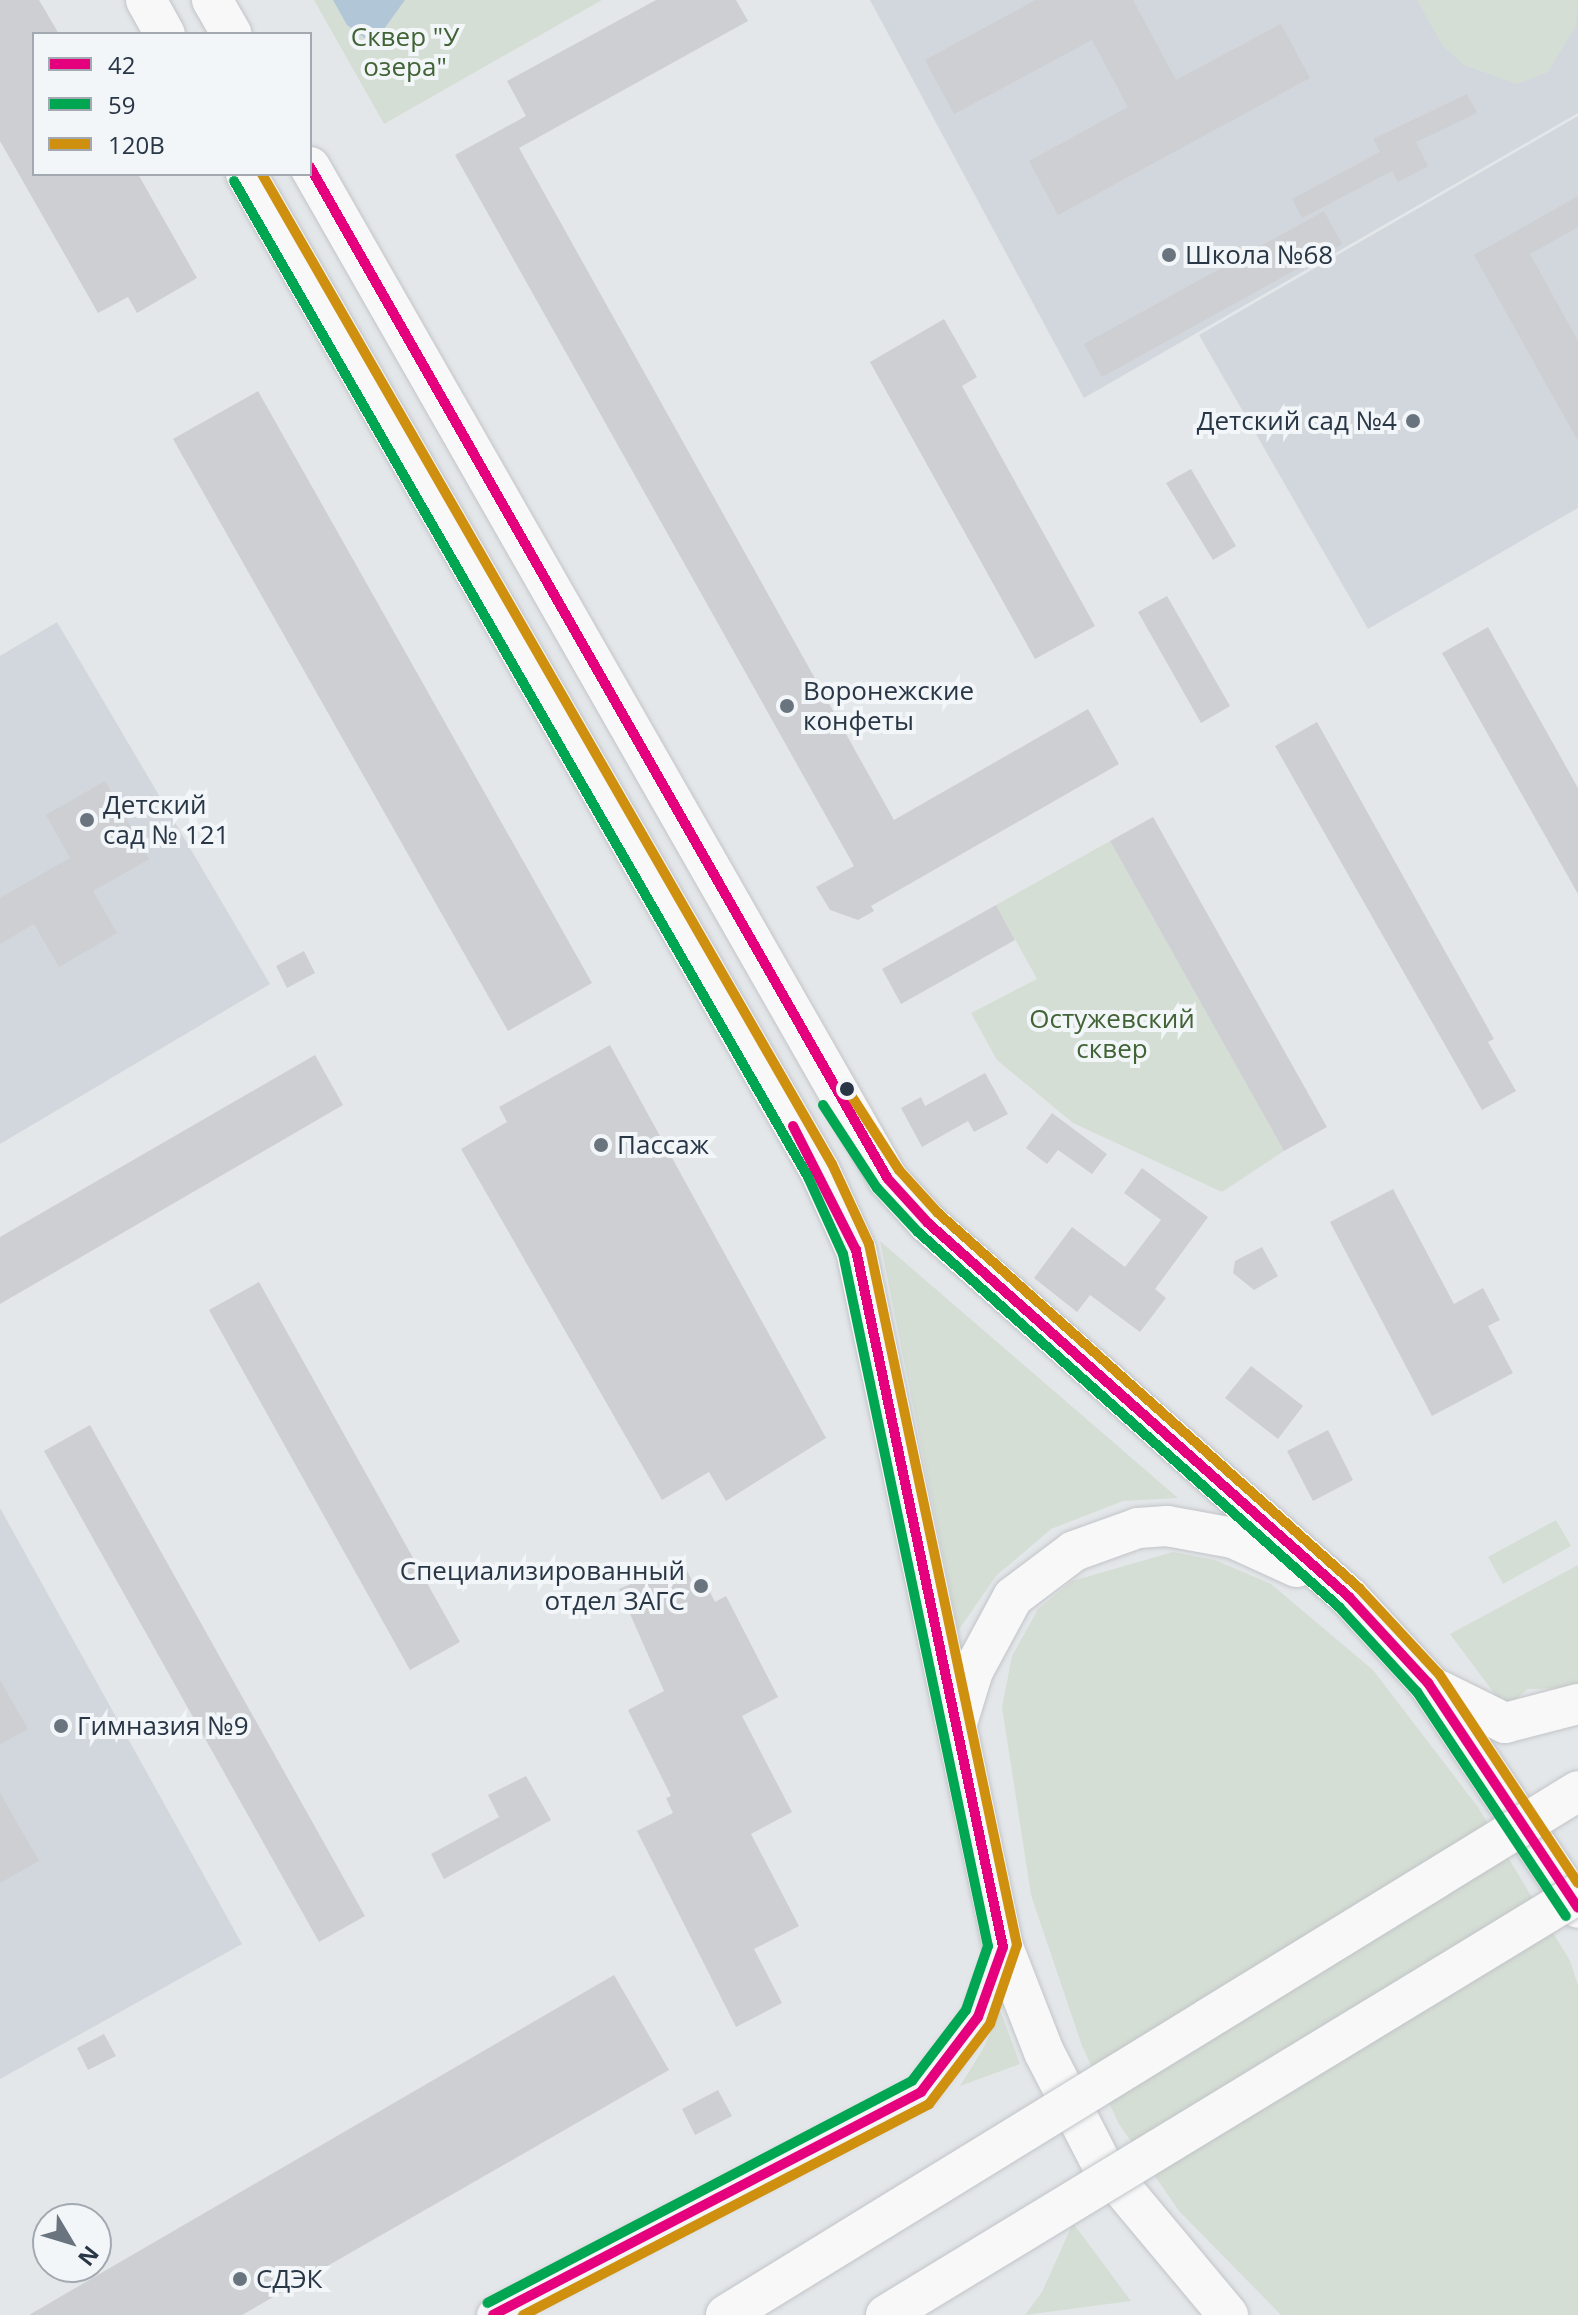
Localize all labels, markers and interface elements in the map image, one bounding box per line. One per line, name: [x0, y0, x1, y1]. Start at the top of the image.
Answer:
park label: Сквер "У озера": [351, 21, 459, 82]
legend: [32, 32, 312, 176]
text: 42: [108, 48, 135, 81]
text: 59: [108, 88, 135, 121]
text: 120В: [108, 128, 165, 161]
place label: Школа №68: [1185, 239, 1333, 271]
marker: Школа №68: [1160, 246, 1178, 264]
place label: Детский сад №4: [1197, 405, 1397, 437]
marker: Детский сад №4: [1404, 412, 1422, 430]
place label: Воронежские конфеты: [803, 675, 974, 736]
marker: Воронежские конфеты: [778, 697, 796, 715]
place label: Детский сад № 121: [103, 789, 229, 850]
marker: Детский сад № 121: [78, 811, 96, 829]
park label: Остужевский сквер: [1029, 1003, 1195, 1064]
unlabelled marker: [839, 1081, 855, 1097]
place label: Пассаж: [617, 1129, 709, 1161]
marker: Пассаж: [592, 1136, 610, 1154]
place label: Специализированный отдел ЗАГС: [400, 1555, 685, 1616]
marker: Специализированный отдел ЗАГС: [692, 1577, 710, 1595]
place label: Гимназия №9: [77, 1710, 249, 1742]
marker: Гимназия №9: [52, 1717, 70, 1735]
north arrow: [32, 2203, 112, 2283]
text: N: [72, 2240, 107, 2273]
place label: СДЭК: [256, 2263, 322, 2295]
marker: СДЭК: [231, 2270, 249, 2288]

